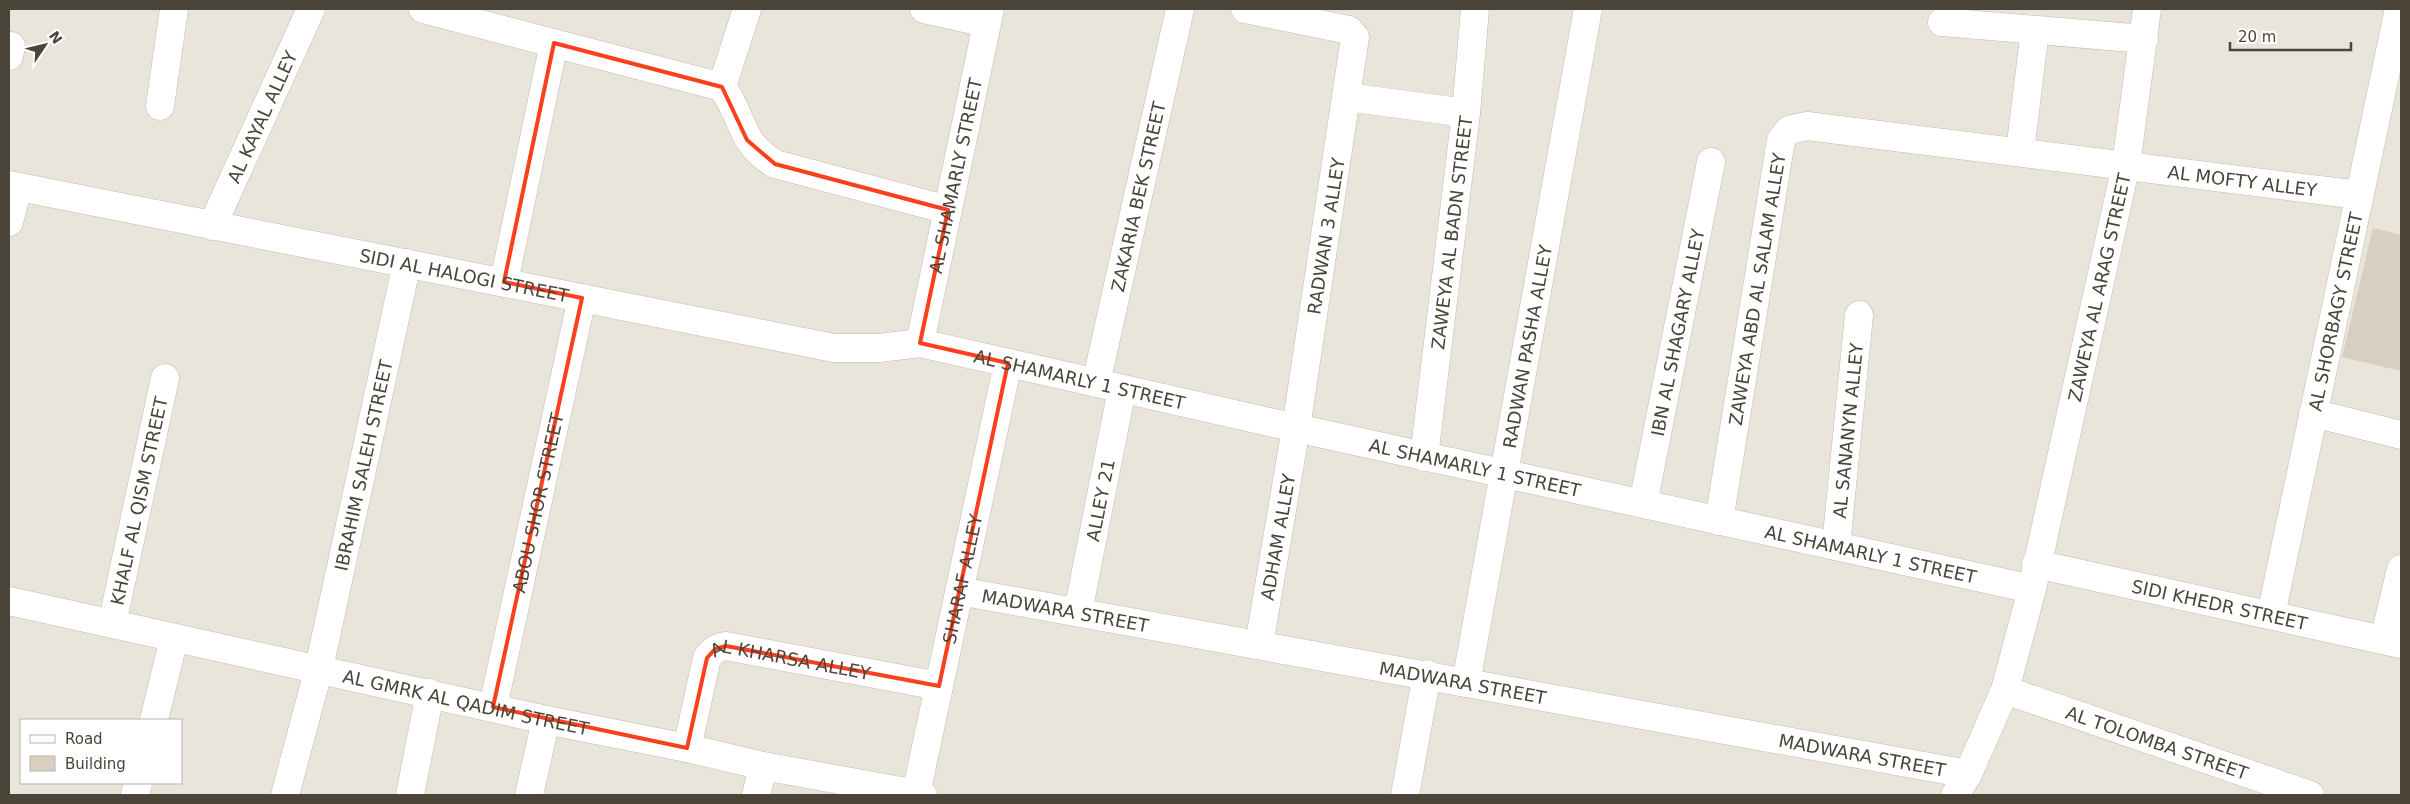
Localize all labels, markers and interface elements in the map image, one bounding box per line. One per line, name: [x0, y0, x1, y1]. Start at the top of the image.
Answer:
north arrow: [20, 20, 70, 70]
scale bar: [2230, 20, 2351, 52]
text: N: [46, 28, 66, 47]
text: 20 m: [2238, 28, 2276, 46]
street label: AL KAYAL ALLEY: [223, 47, 301, 186]
street label: AL SHAMARLY STREET: [924, 75, 986, 275]
street label: ZAKARIA BEK STREET: [1106, 99, 1170, 294]
street label: ZAWEYA AL BADN STREET: [1427, 114, 1476, 351]
street label: ZAWEYA ABD AL SALAM ALLEY: [1724, 150, 1789, 427]
street label: RADWAN 3 ALLEY: [1303, 155, 1349, 316]
street label: AL MOFTY ALLEY: [2166, 161, 2319, 200]
street label: ZAWEYA AL ARAG STREET: [2063, 170, 2135, 403]
street label: AL SHORBAGY STREET: [2304, 209, 2366, 413]
street label: IBN AL SHAGARY ALLEY: [1646, 226, 1708, 438]
street label: RADWAN PASHA ALLEY: [1498, 242, 1556, 450]
street label: SIDI AL HALOGI STREET: [358, 244, 572, 306]
street label: AL SANANYN ALLEY: [1828, 341, 1867, 519]
street label: AL SHAMARLY 1 STREET: [972, 345, 1188, 413]
street label: IBRAHIM SALEH STREET: [330, 357, 396, 573]
street label: KHALF AL QISM STREET: [106, 394, 171, 607]
street label: ABOU SHOR STREET: [508, 410, 567, 595]
street label: AL SHAMARLY 1 STREET: [1367, 434, 1584, 501]
street label: ALLEY 21: [1082, 457, 1118, 543]
street label: ADHAM ALLEY: [1257, 471, 1300, 602]
street label: SHARAF ALLEY: [938, 511, 986, 646]
street label: AL SHAMARLY 1 STREET: [1763, 520, 1979, 587]
street label: SIDI KHEDR STREET: [2130, 575, 2310, 634]
street label: MADWARA STREET: [980, 585, 1151, 636]
street label: AL KHARSA ALLEY: [706, 635, 873, 684]
street label: MADWARA STREET: [1378, 657, 1549, 708]
street label: AL GMRK AL QADIM STREET: [341, 665, 592, 739]
street label: AL TOLOMBA STREET: [2063, 701, 2252, 784]
legend: [20, 719, 182, 784]
street label: MADWARA STREET: [1777, 729, 1948, 780]
text: Road: [65, 730, 103, 748]
text: Building: [65, 755, 126, 773]

